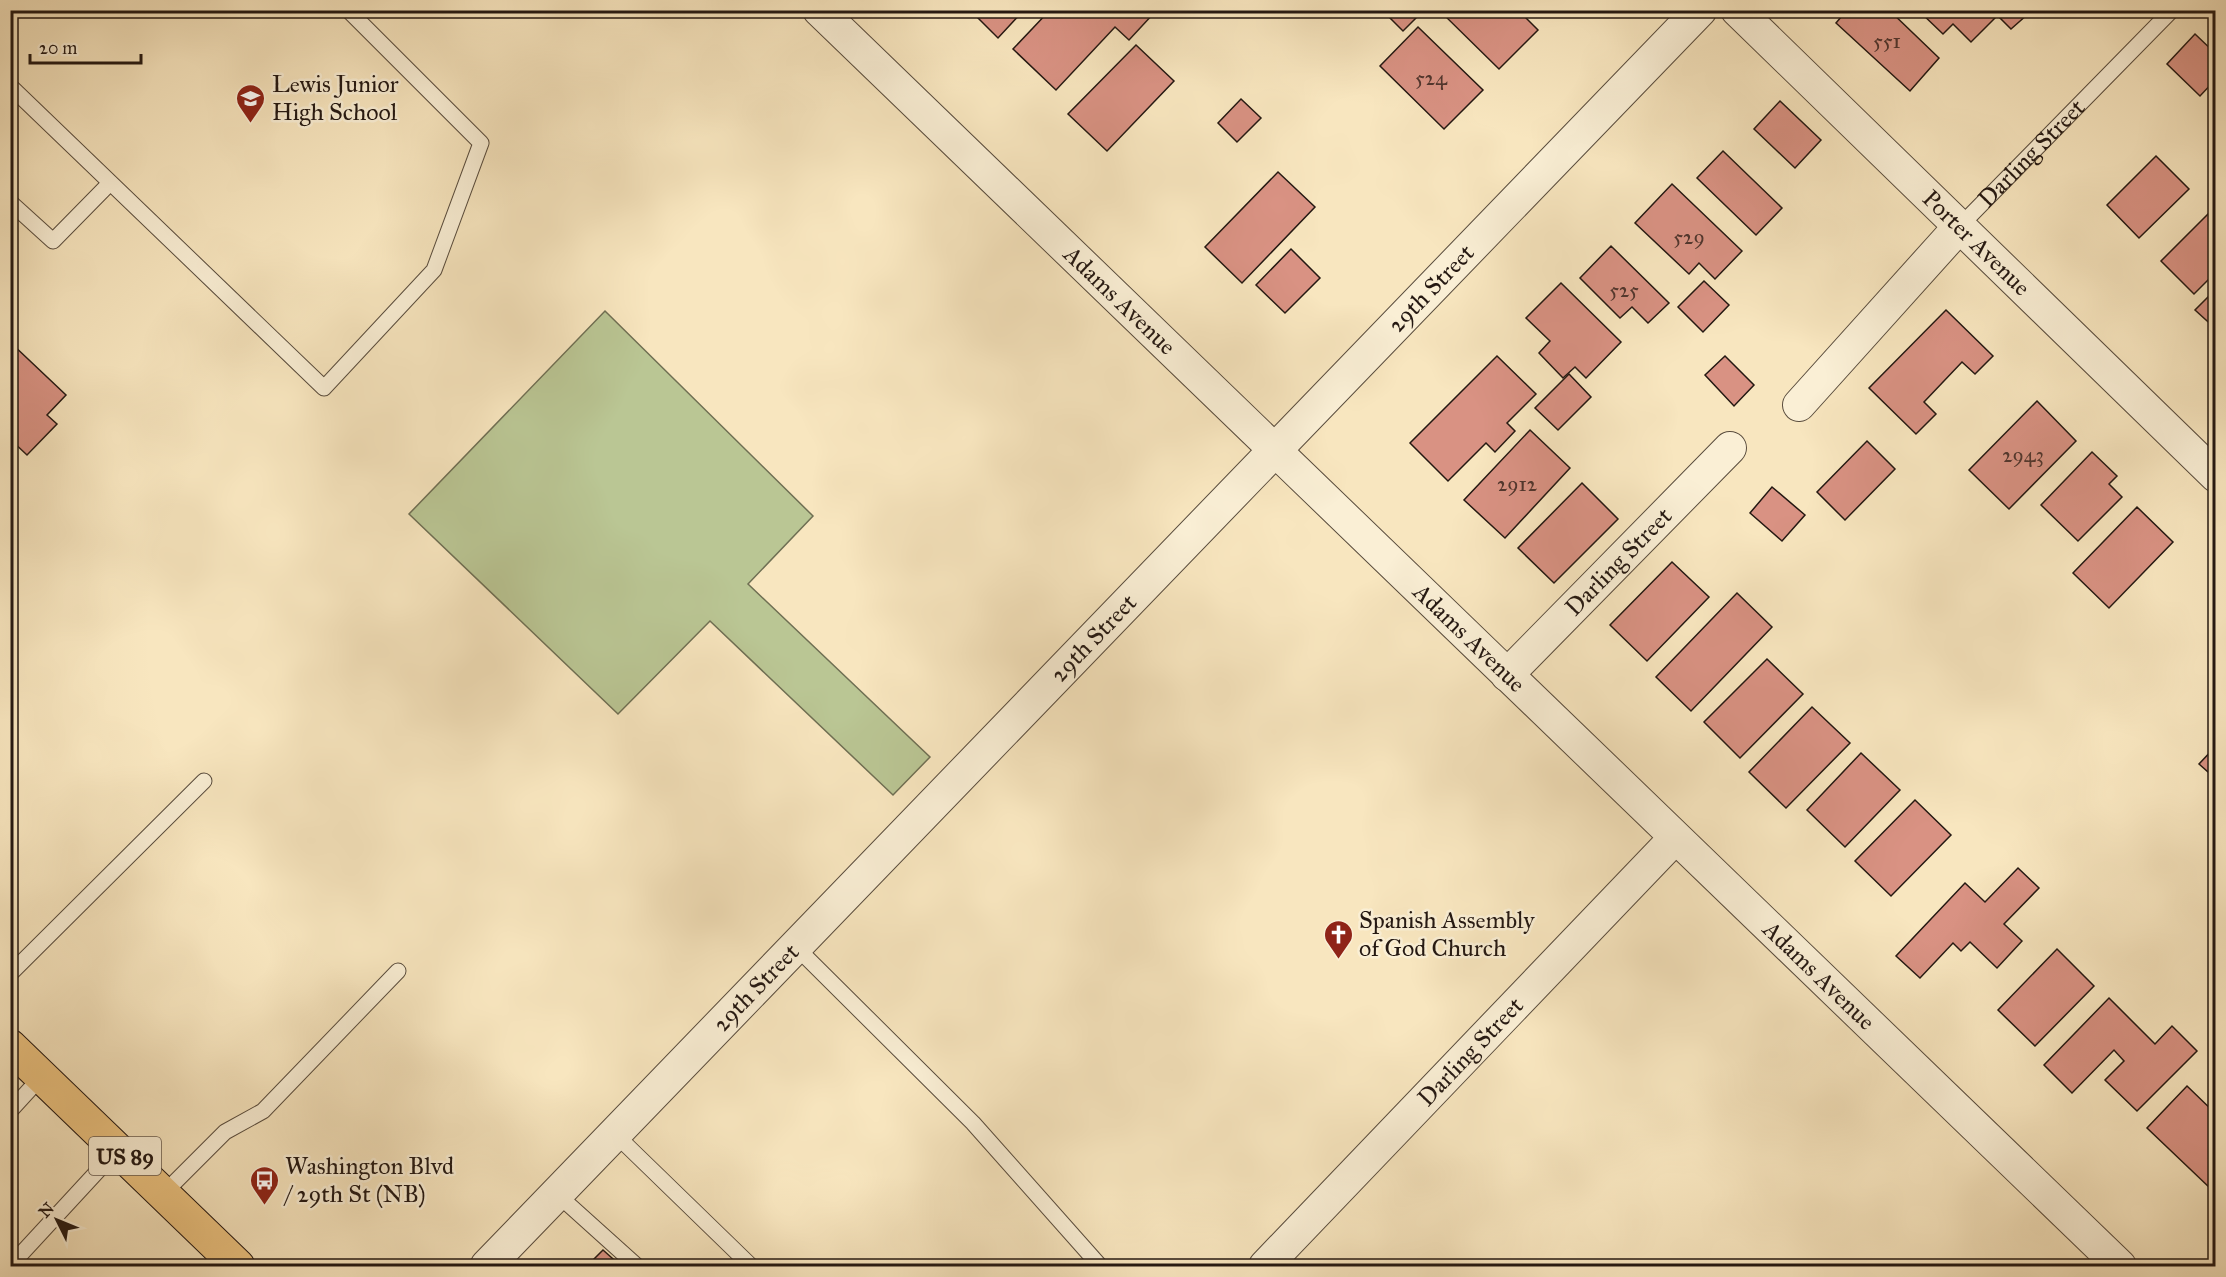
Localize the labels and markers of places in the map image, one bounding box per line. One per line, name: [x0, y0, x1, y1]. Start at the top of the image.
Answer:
place label: Lewis Junior High School: [272, 69, 399, 127]
school or university icon: Lewis Junior High School: [235, 82, 267, 124]
place label: Spanish Assembly of God Church: [1359, 905, 1535, 963]
church icon: Spanish Assembly of God Church: [1322, 918, 1354, 960]
place label: Washington Blvd / 29th St (NB): [283, 1151, 454, 1209]
bus stop icon: Washington Blvd / 29th St (NB): [248, 1164, 280, 1206]

